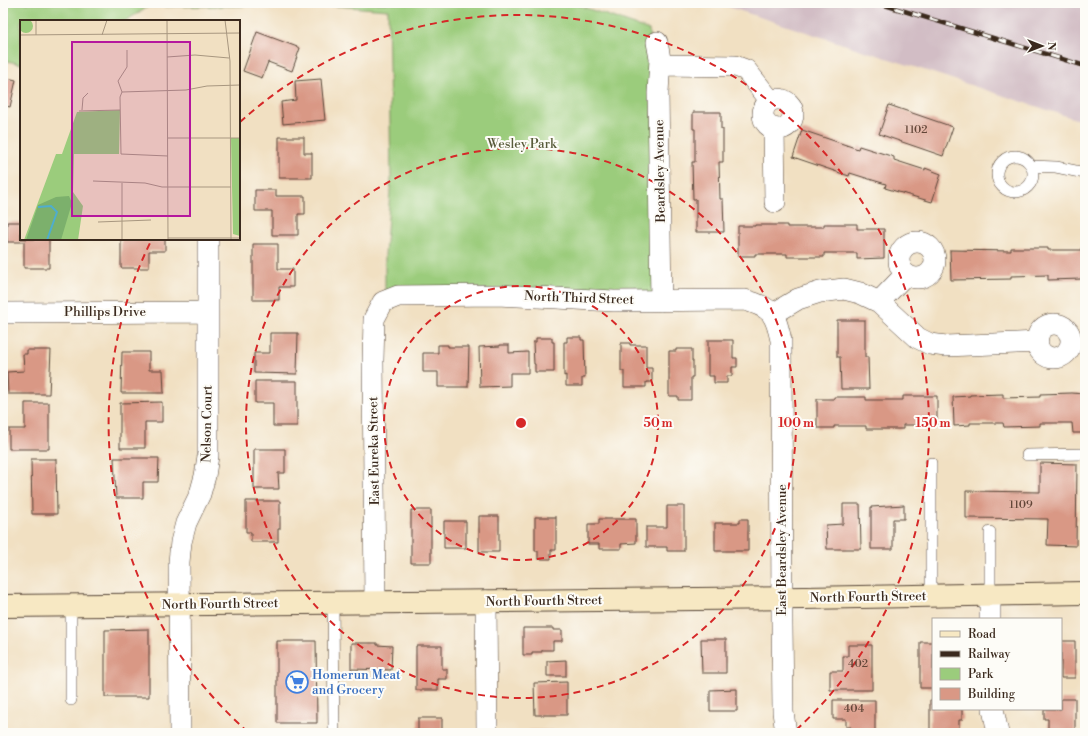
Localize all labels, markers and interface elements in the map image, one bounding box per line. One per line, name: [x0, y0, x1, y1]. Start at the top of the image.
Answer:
inset map: [20, 20, 240, 240]
north arrow: [1022, 26, 1062, 66]
text: N: [1044, 42, 1058, 51]
street label: Beardsley Avenue: [651, 119, 669, 224]
house number: 1102: [905, 123, 927, 137]
park label: Wesley Park: [486, 136, 558, 152]
street label: North Third Street: [524, 288, 635, 308]
street label: Phillips Drive: [64, 304, 146, 320]
street label: Nelson Court: [198, 385, 216, 463]
street label: East Eureka Street: [365, 396, 383, 506]
centre of rings: [514, 416, 528, 430]
text: 50 m: [643, 416, 673, 431]
text: 100 m: [778, 416, 814, 431]
text: 150 m: [916, 416, 950, 431]
street label: East Beardsley Avenue: [774, 484, 790, 616]
house number: 1109: [1009, 498, 1033, 512]
street label: North Fourth Street: [809, 588, 927, 606]
street label: North Fourth Street: [485, 592, 603, 610]
street label: North Fourth Street: [161, 595, 279, 613]
legend: [932, 618, 1062, 710]
text: Road: [968, 627, 996, 642]
text: Railway: [968, 647, 1010, 662]
house number: 402: [848, 657, 868, 671]
place label: Homerun Meat and Grocery: [312, 667, 401, 698]
text: Park: [968, 667, 994, 682]
supermarket icon: Homerun Meat and Grocery: [284, 669, 310, 695]
text: Building: [967, 687, 1016, 702]
house number: 404: [844, 702, 865, 716]

